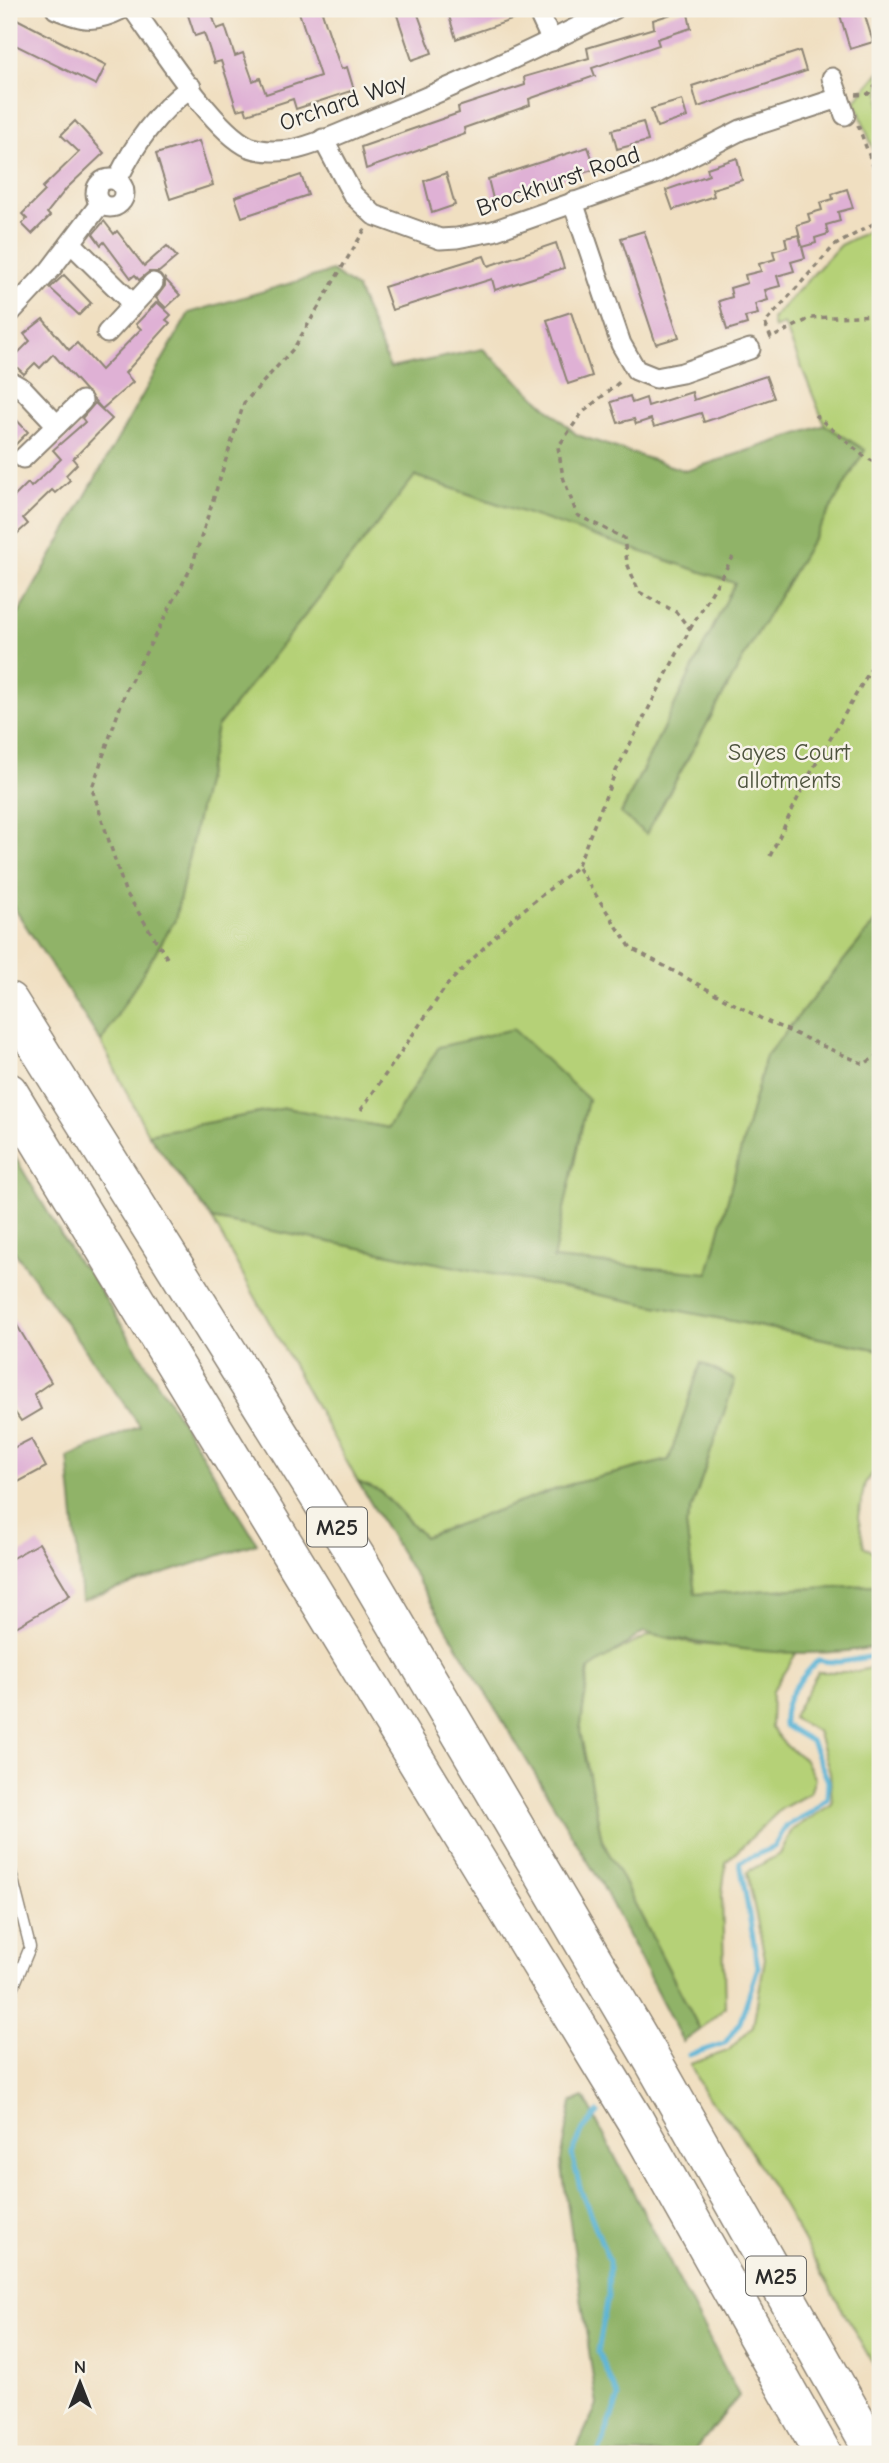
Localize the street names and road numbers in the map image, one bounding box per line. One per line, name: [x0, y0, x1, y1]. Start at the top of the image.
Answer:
street label: Orchard Way: [276, 67, 411, 137]
street label: Brockhurst Road: [472, 140, 644, 222]
road number: M25: [307, 1508, 367, 1546]
road number: M25: [746, 2256, 806, 2296]

